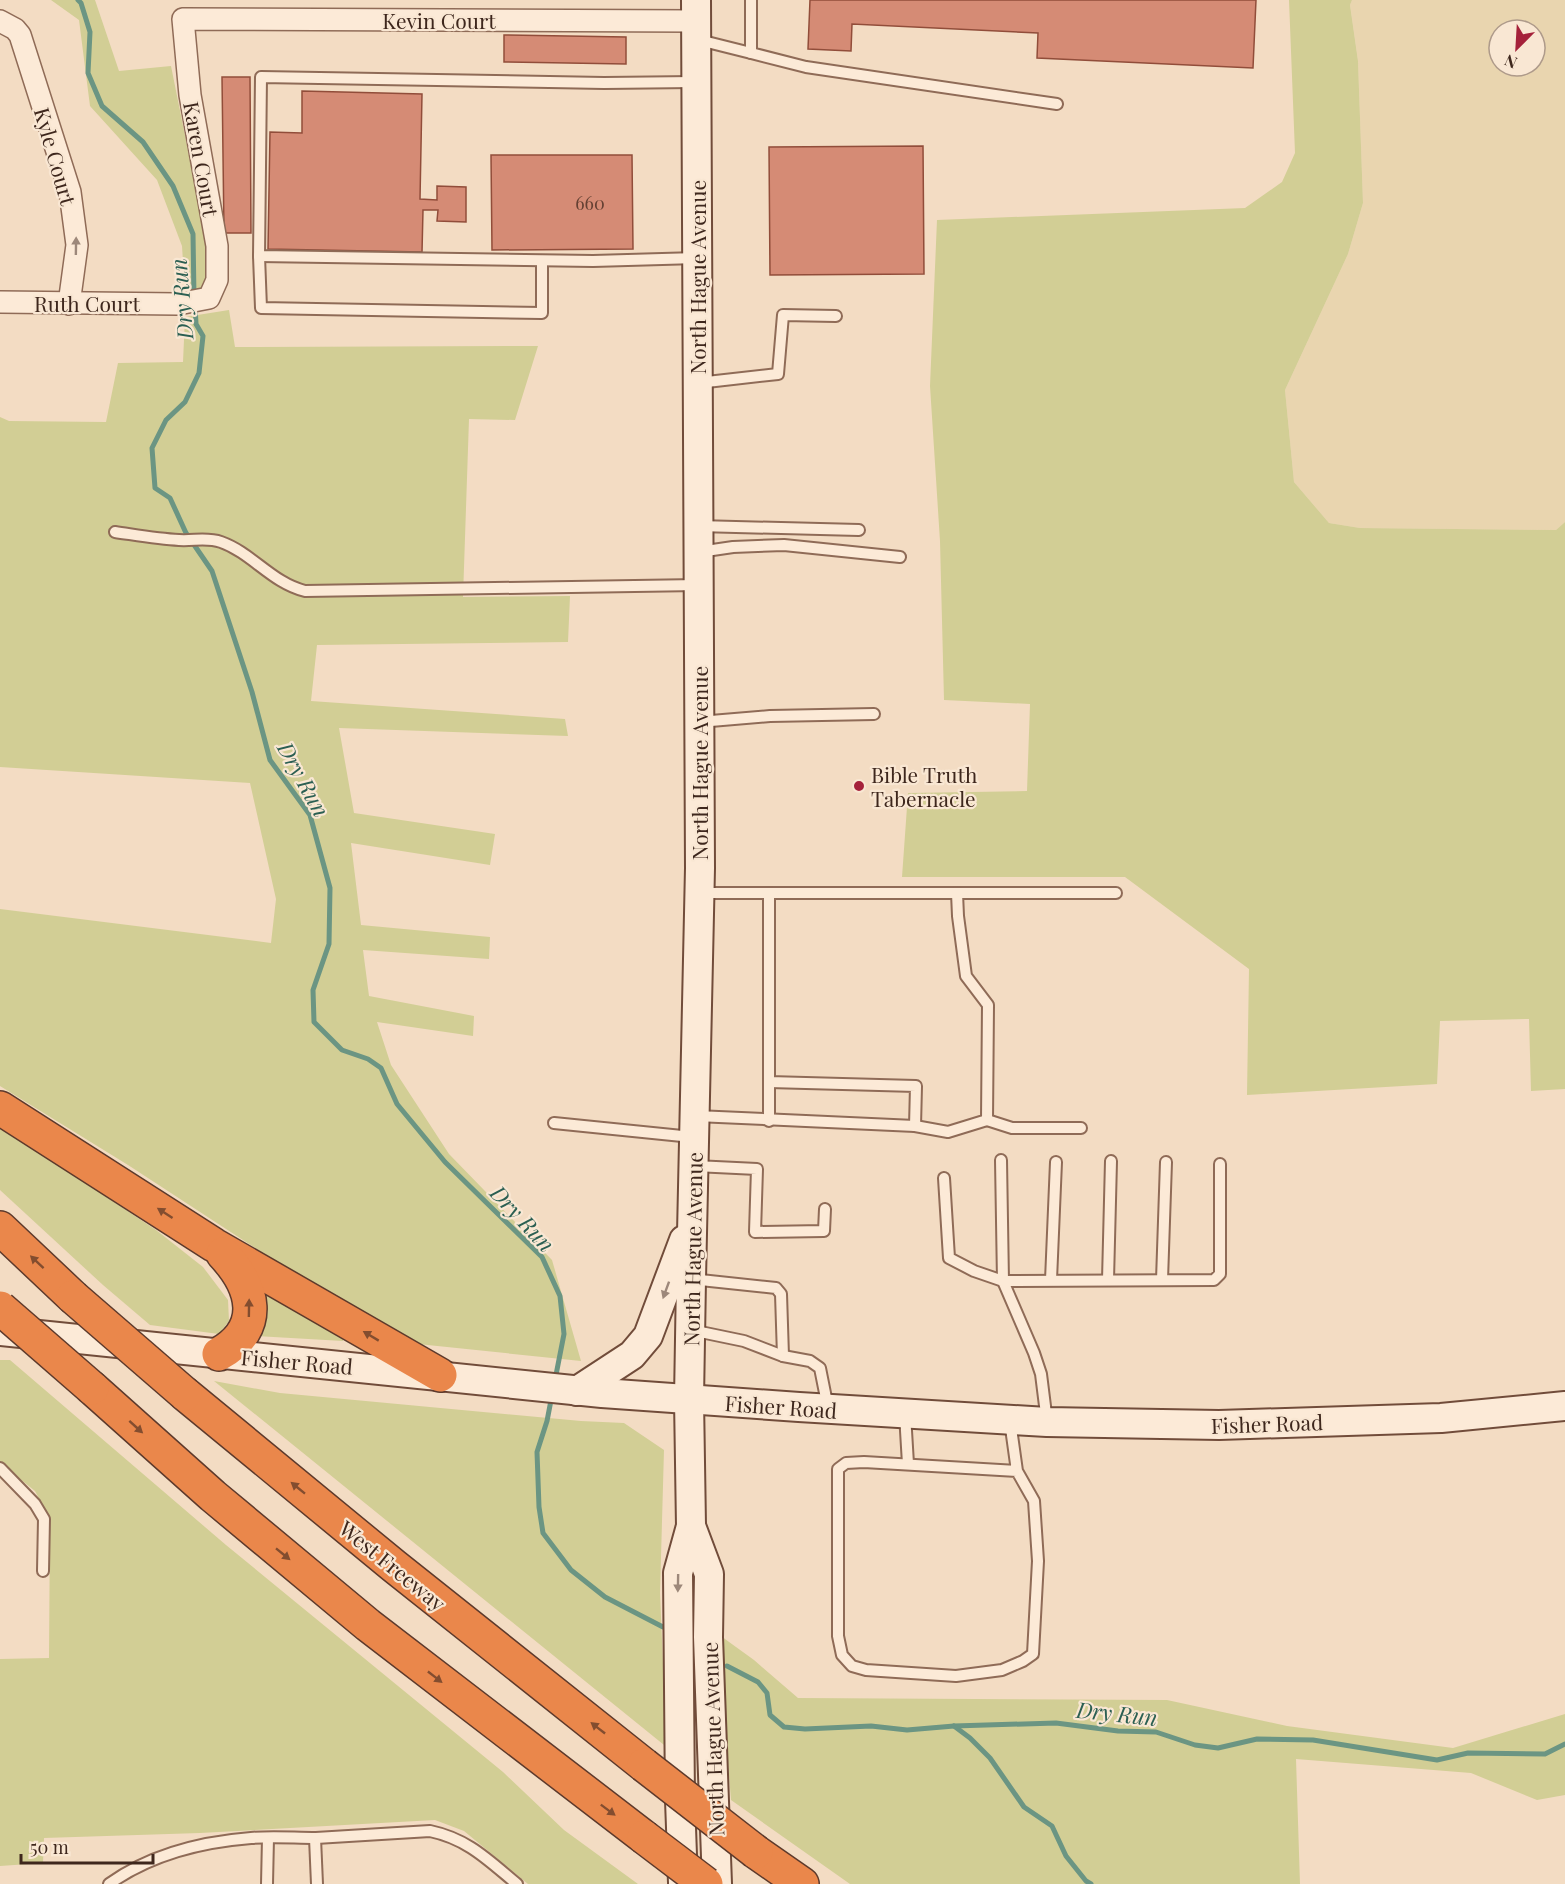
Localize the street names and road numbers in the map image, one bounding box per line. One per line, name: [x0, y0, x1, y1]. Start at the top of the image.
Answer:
street label: Kevin Court: [382, 6, 496, 34]
street label: Karen Court: [178, 99, 226, 219]
street label: Kyle Court: [29, 104, 83, 209]
street label: North Hague Avenue: [683, 180, 711, 374]
street label: Ruth Court: [34, 289, 140, 317]
street label: North Hague Avenue: [685, 666, 713, 860]
street label: North Hague Avenue: [676, 1152, 708, 1346]
street label: Fisher Road: [240, 1342, 354, 1380]
street label: Fisher Road: [724, 1388, 838, 1424]
street label: Fisher Road: [1210, 1407, 1324, 1439]
street label: West Freeway: [333, 1513, 452, 1617]
street label: North Hague Avenue: [695, 1641, 729, 1837]

